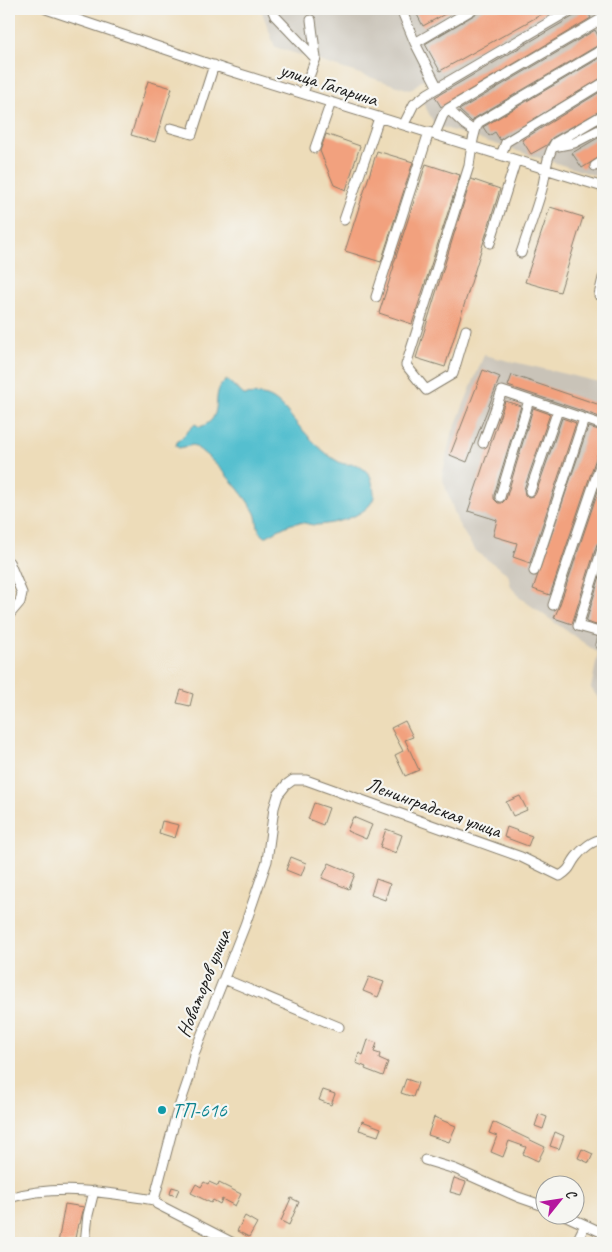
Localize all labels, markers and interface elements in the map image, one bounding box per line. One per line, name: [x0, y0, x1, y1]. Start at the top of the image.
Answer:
street label: улица Гагарина: [276, 57, 382, 112]
street label: Ленинградская улица: [363, 772, 506, 844]
street label: Новаторов улица: [171, 925, 237, 1041]
place label: ТП-616: [172, 1098, 228, 1123]
marker: ТП-616: [156, 1104, 168, 1116]
north arrow: [534, 1174, 584, 1224]
text: С: [562, 1187, 581, 1203]

